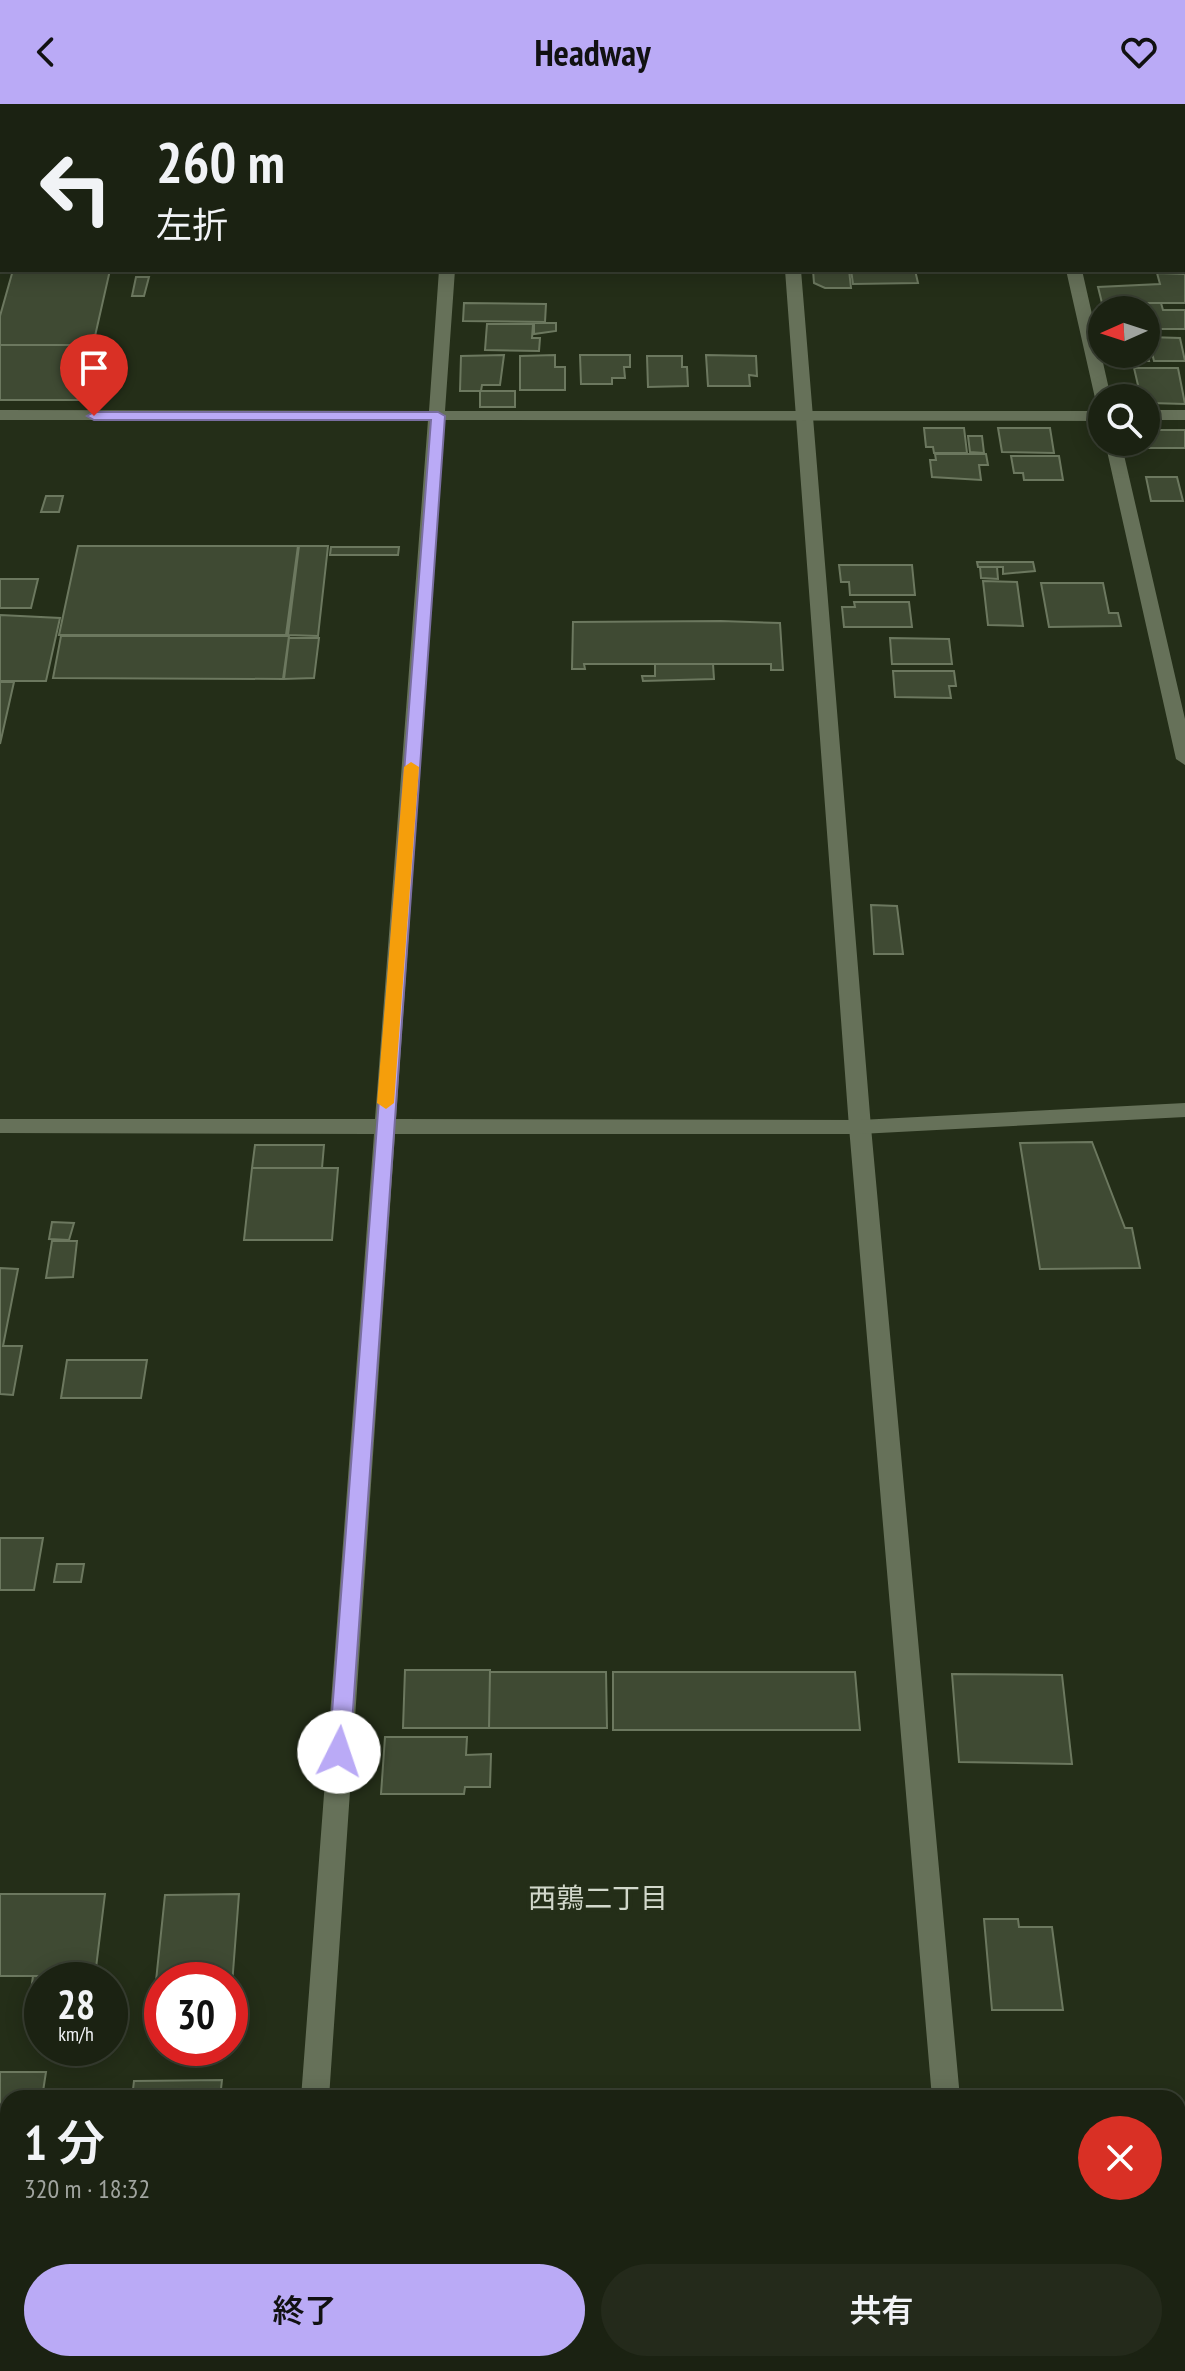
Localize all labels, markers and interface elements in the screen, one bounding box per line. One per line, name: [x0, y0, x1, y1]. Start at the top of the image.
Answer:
text: Headway: [534, 29, 651, 76]
icon: back: [24, 30, 68, 74]
icon: heart: [1117, 30, 1161, 74]
text: 260 m: [156, 126, 285, 198]
icon: left: [24, 136, 128, 240]
text: 左折: [156, 201, 228, 248]
north arrow: [1088, 296, 1160, 368]
map controls: [1088, 296, 1160, 456]
pin: [60, 334, 128, 416]
icon: arrive: [72, 346, 116, 390]
button: search: [1088, 384, 1160, 456]
position arrow: [297, 1710, 381, 1794]
district label: 西鶉二丁目: [528, 1879, 668, 1916]
speed limit sign: 30: [144, 1962, 248, 2066]
text: 28: [57, 1978, 95, 2030]
text: km/h: [58, 2021, 94, 2047]
text: 1 分: [24, 2111, 105, 2173]
button: close: [1078, 2116, 1162, 2200]
text: 320 m · 18:32: [24, 2172, 150, 2205]
button: 終了: [24, 2264, 585, 2356]
button: 共有: [601, 2264, 1162, 2356]

